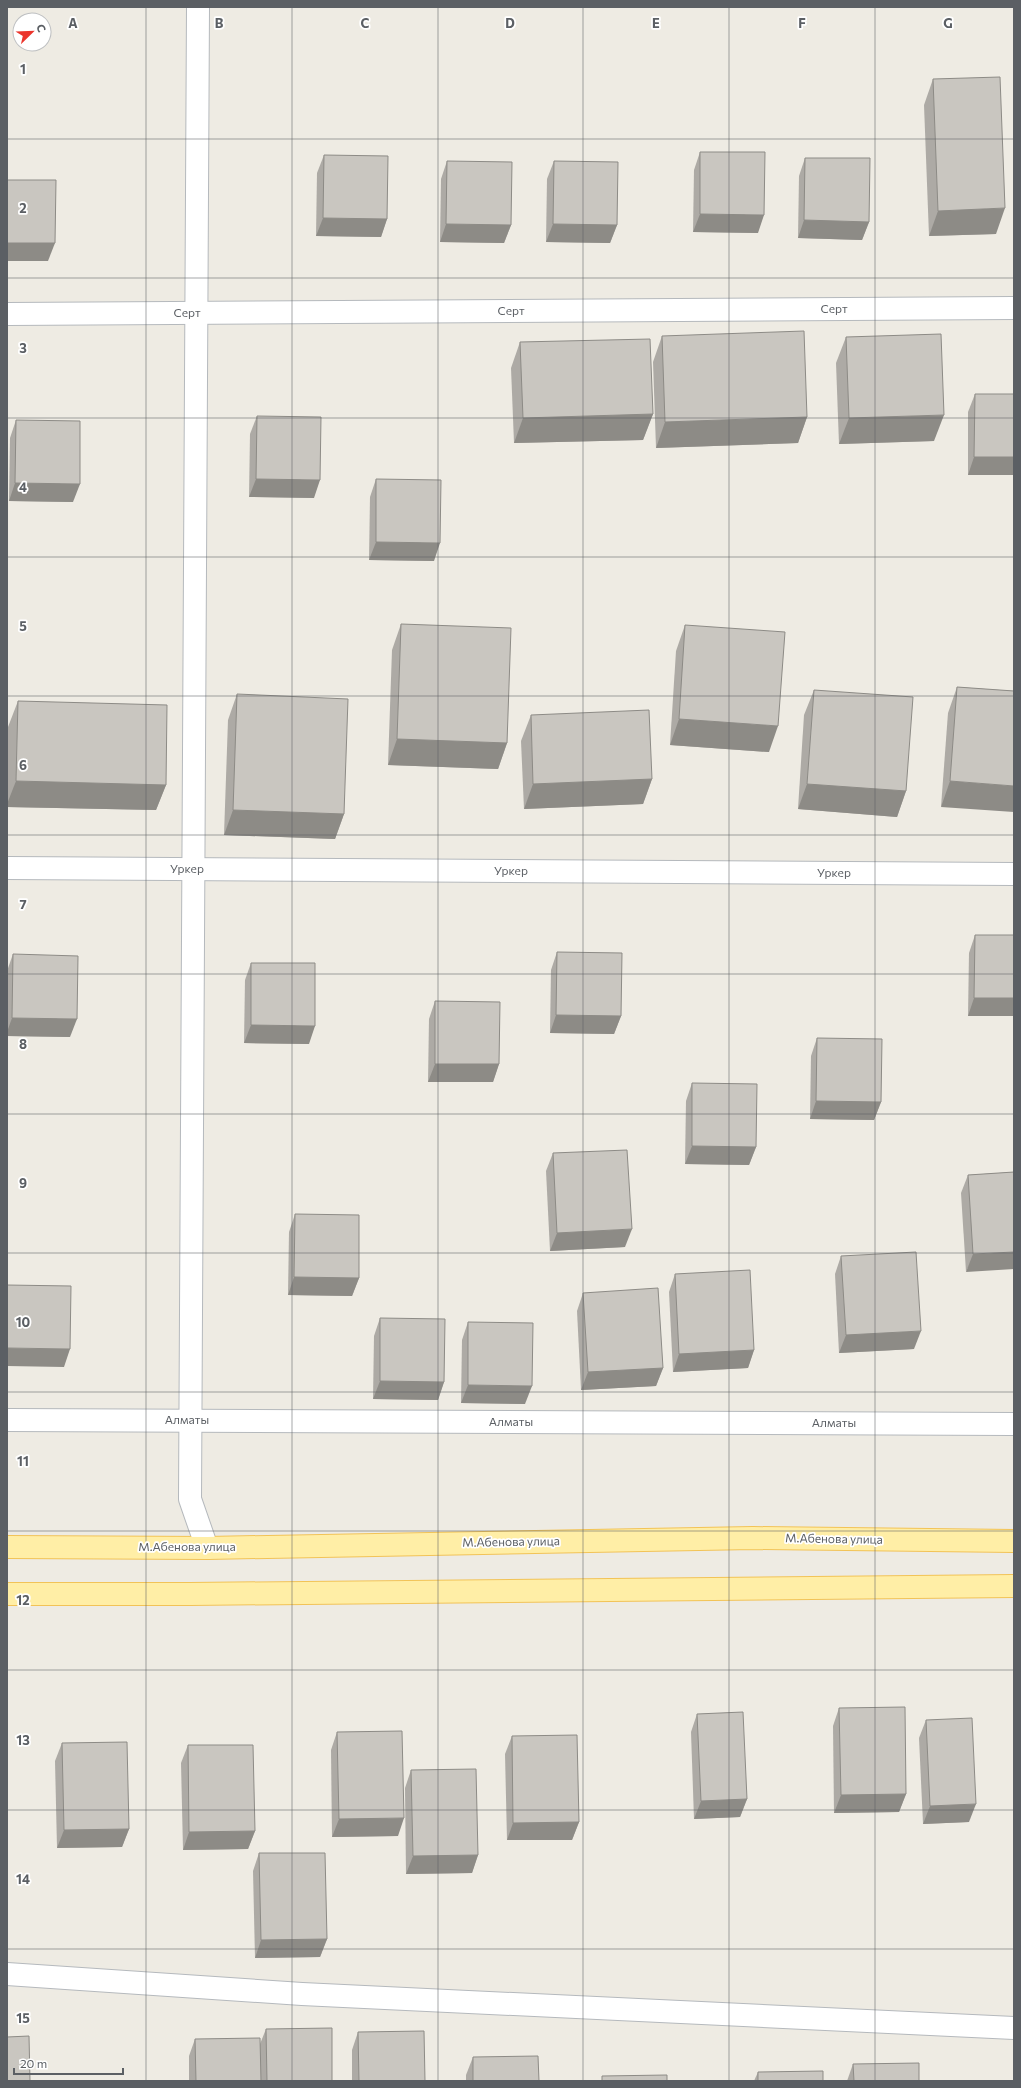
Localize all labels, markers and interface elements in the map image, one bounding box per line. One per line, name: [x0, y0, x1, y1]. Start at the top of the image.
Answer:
north arrow: [12, 12, 52, 52]
text: A: [68, 15, 78, 31]
text: B: [215, 15, 224, 31]
text: C: [361, 15, 370, 31]
text: D: [505, 15, 515, 31]
text: E: [652, 15, 660, 31]
text: F: [798, 15, 806, 31]
text: G: [943, 15, 953, 31]
text: С: [34, 22, 49, 34]
text: 1: [20, 61, 26, 77]
text: 2: [19, 200, 27, 216]
street label: Серт: [820, 301, 848, 315]
street label: Серт: [497, 303, 525, 317]
street label: Серт: [173, 305, 201, 319]
text: 3: [19, 340, 27, 356]
text: 4: [19, 479, 27, 495]
text: 5: [19, 618, 27, 634]
text: 6: [19, 757, 27, 773]
street label: Уркер: [170, 861, 204, 875]
street label: Уркер: [494, 863, 528, 877]
street label: Уркер: [817, 865, 851, 879]
text: 7: [19, 896, 27, 912]
text: 8: [19, 1036, 27, 1052]
text: 9: [19, 1175, 27, 1191]
text: 10: [16, 1314, 31, 1330]
street label: Алматы: [165, 1412, 209, 1426]
street label: Алматы: [489, 1414, 533, 1428]
street label: Алматы: [812, 1415, 856, 1429]
text: 11: [17, 1453, 29, 1469]
street label: М.Абенова улица: [785, 1530, 883, 1546]
street label: М.Абенова улица: [462, 1533, 560, 1549]
street label: М.Абенова улица: [138, 1539, 236, 1553]
text: 12: [16, 1592, 30, 1608]
text: 13: [16, 1732, 30, 1748]
text: 14: [16, 1871, 30, 1887]
text: 15: [16, 2010, 30, 2026]
scale bar: [14, 2050, 123, 2076]
text: 20 m: [20, 2056, 47, 2070]

